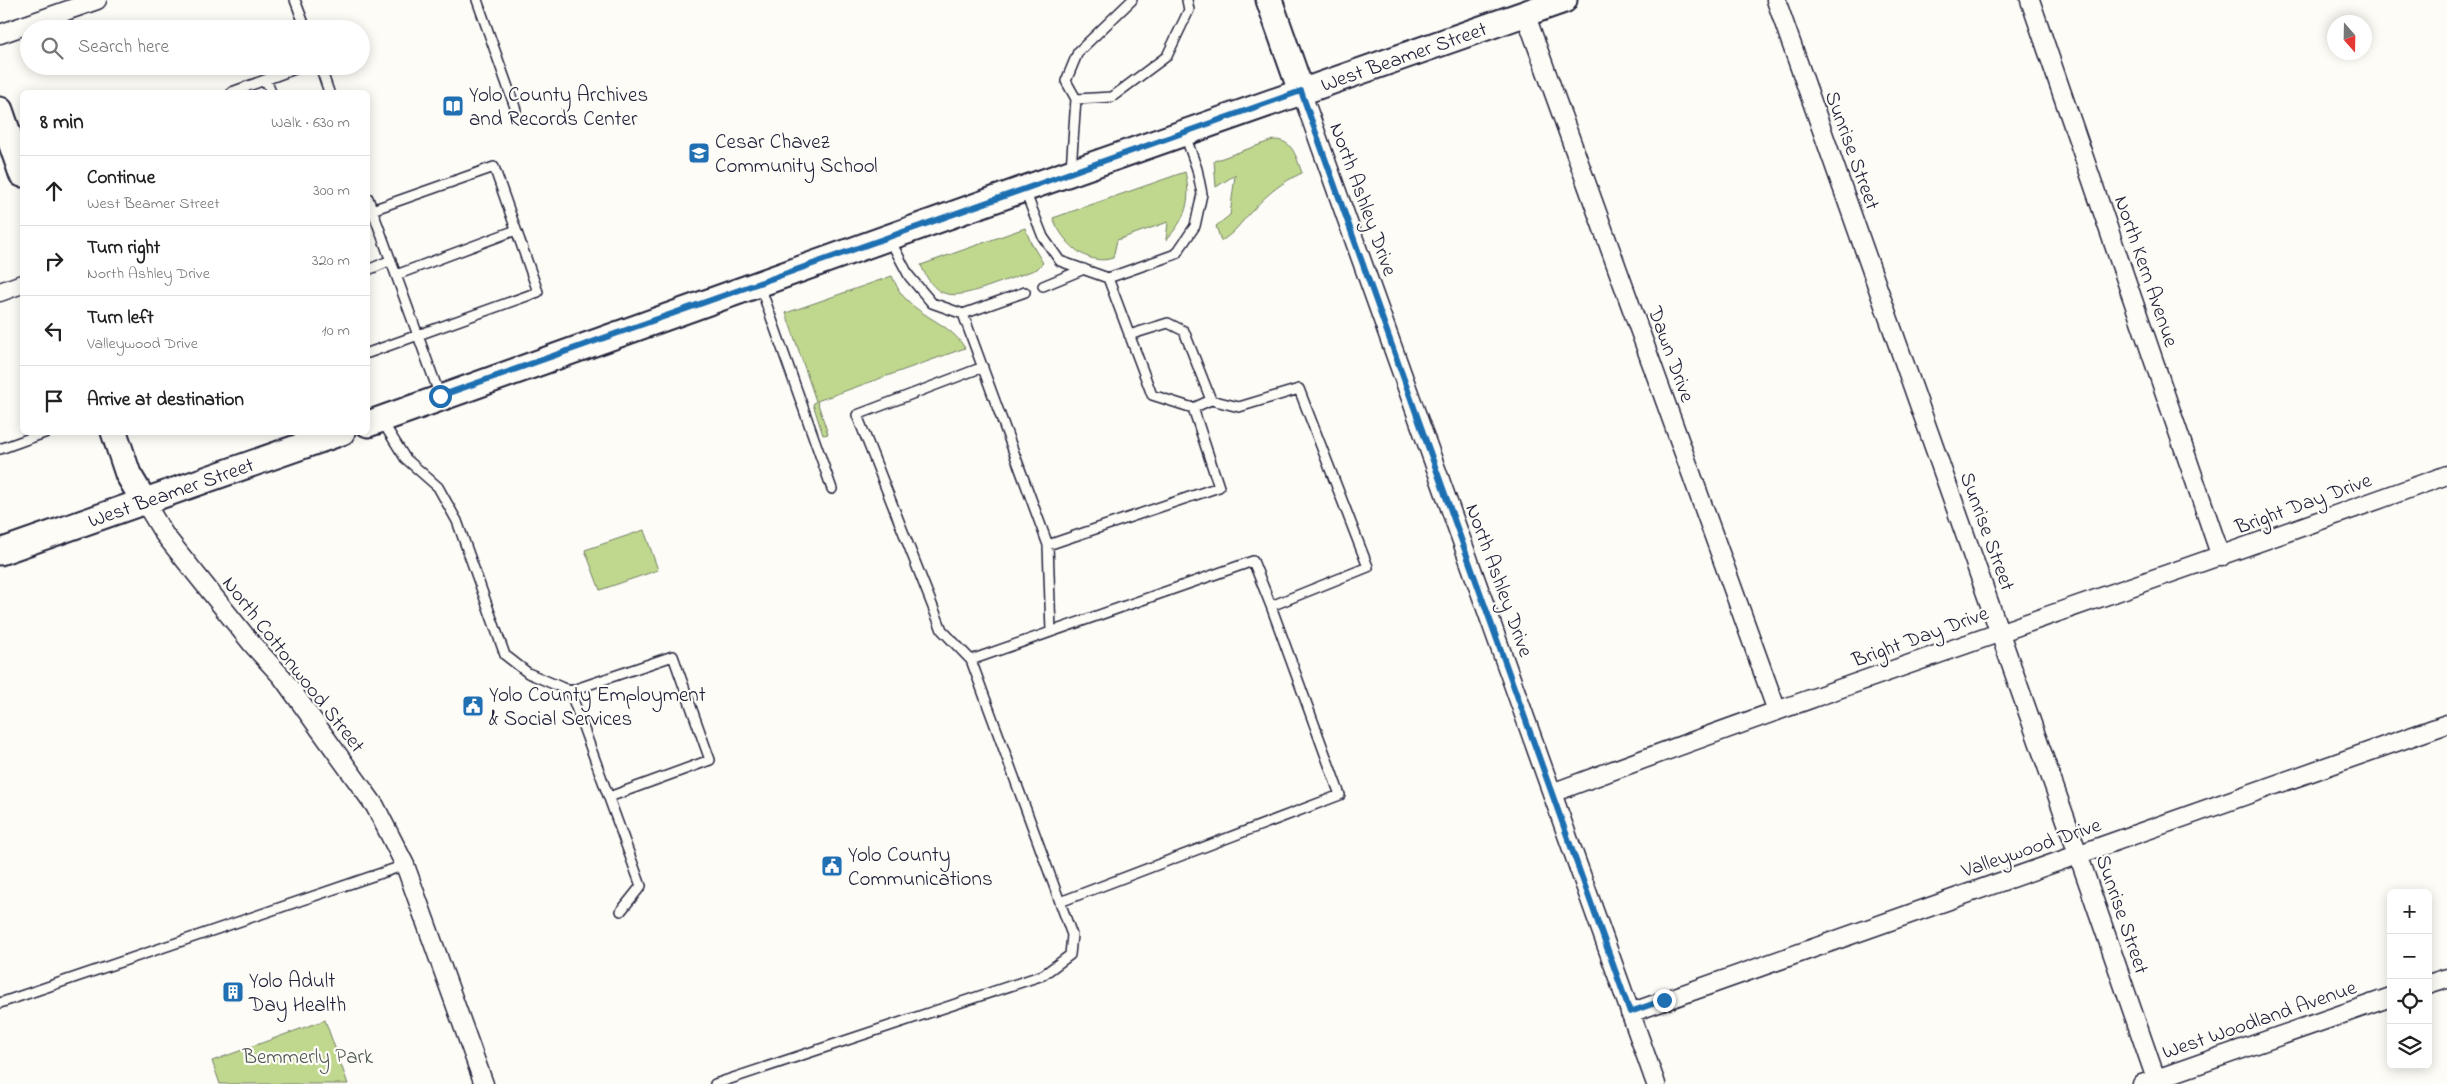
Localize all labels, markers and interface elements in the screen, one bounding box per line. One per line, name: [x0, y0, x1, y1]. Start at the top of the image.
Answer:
street label: West Beamer Street: [1317, 15, 1491, 101]
north arrow: [2327, 15, 2372, 60]
search box: [20, 20, 370, 75]
icon: search: [38, 34, 66, 62]
text: Search here: [78, 34, 169, 61]
place label: Yolo County Archives and Records Center: [469, 81, 648, 135]
street label: Sunrise Street: [1816, 87, 1886, 214]
library icon: Yolo County Archives and Records Center: [441, 94, 465, 118]
text: 8 min: [40, 108, 84, 138]
text: Walk · 630 m: [271, 111, 350, 135]
street label: North Ashley Drive: [1319, 119, 1404, 282]
place label: Cesar Chavez Community School: [715, 128, 878, 184]
school or university icon: Cesar Chavez Community School: [687, 141, 711, 165]
text: Continue: [87, 165, 155, 192]
icon: ahead: [40, 177, 68, 205]
text: 300 m: [313, 179, 350, 203]
text: West Beamer Street: [87, 192, 220, 216]
street label: North Kern Avenue: [2105, 192, 2185, 352]
text: Turn right: [87, 235, 160, 262]
icon: right: [40, 247, 68, 275]
text: 320 m: [312, 249, 350, 273]
text: North Ashley Drive: [87, 262, 210, 286]
street label: Dawn Drive: [1639, 302, 1702, 407]
text: Turn left: [87, 305, 154, 332]
icon: left: [40, 317, 68, 345]
text: 10 m: [322, 319, 350, 343]
text: Valleywood Drive: [87, 332, 198, 356]
route start: [429, 385, 452, 408]
icon: arrive: [40, 387, 68, 415]
text: Arrive at destination: [87, 387, 244, 414]
street label: West Beamer Street: [84, 451, 259, 537]
street label: Bright Day Drive: [2230, 466, 2377, 546]
street label: Sunrise Street: [1951, 468, 2021, 595]
street label: North Ashley Drive: [1455, 500, 1540, 663]
street label: North Cottonwood Street: [214, 570, 371, 760]
street label: Bright Day Drive: [1847, 599, 1994, 679]
place label: Yolo County Employment & Social Services: [489, 681, 706, 735]
public building icon: Yolo County Employment & Social Services: [461, 694, 485, 718]
street label: Valleywood Drive: [1957, 811, 2107, 889]
place label: Yolo County Communications: [848, 841, 993, 895]
street label: Sunrise Street: [2087, 851, 2156, 978]
public building icon: Yolo County Communications: [820, 854, 844, 878]
map controls: [2387, 889, 2432, 1069]
button: +: [2387, 889, 2432, 934]
button: −: [2387, 934, 2432, 979]
place label: Yolo Adult Day Health: [248, 967, 346, 1023]
street label: West Woodland Avenue: [2158, 973, 2361, 1068]
button: locate: [2387, 979, 2432, 1024]
building icon: Yolo Adult Day Health: [221, 980, 245, 1004]
route end: [1653, 989, 1676, 1012]
button: layers: [2387, 1024, 2432, 1069]
park label: Bemmerly Park: [242, 1043, 374, 1075]

